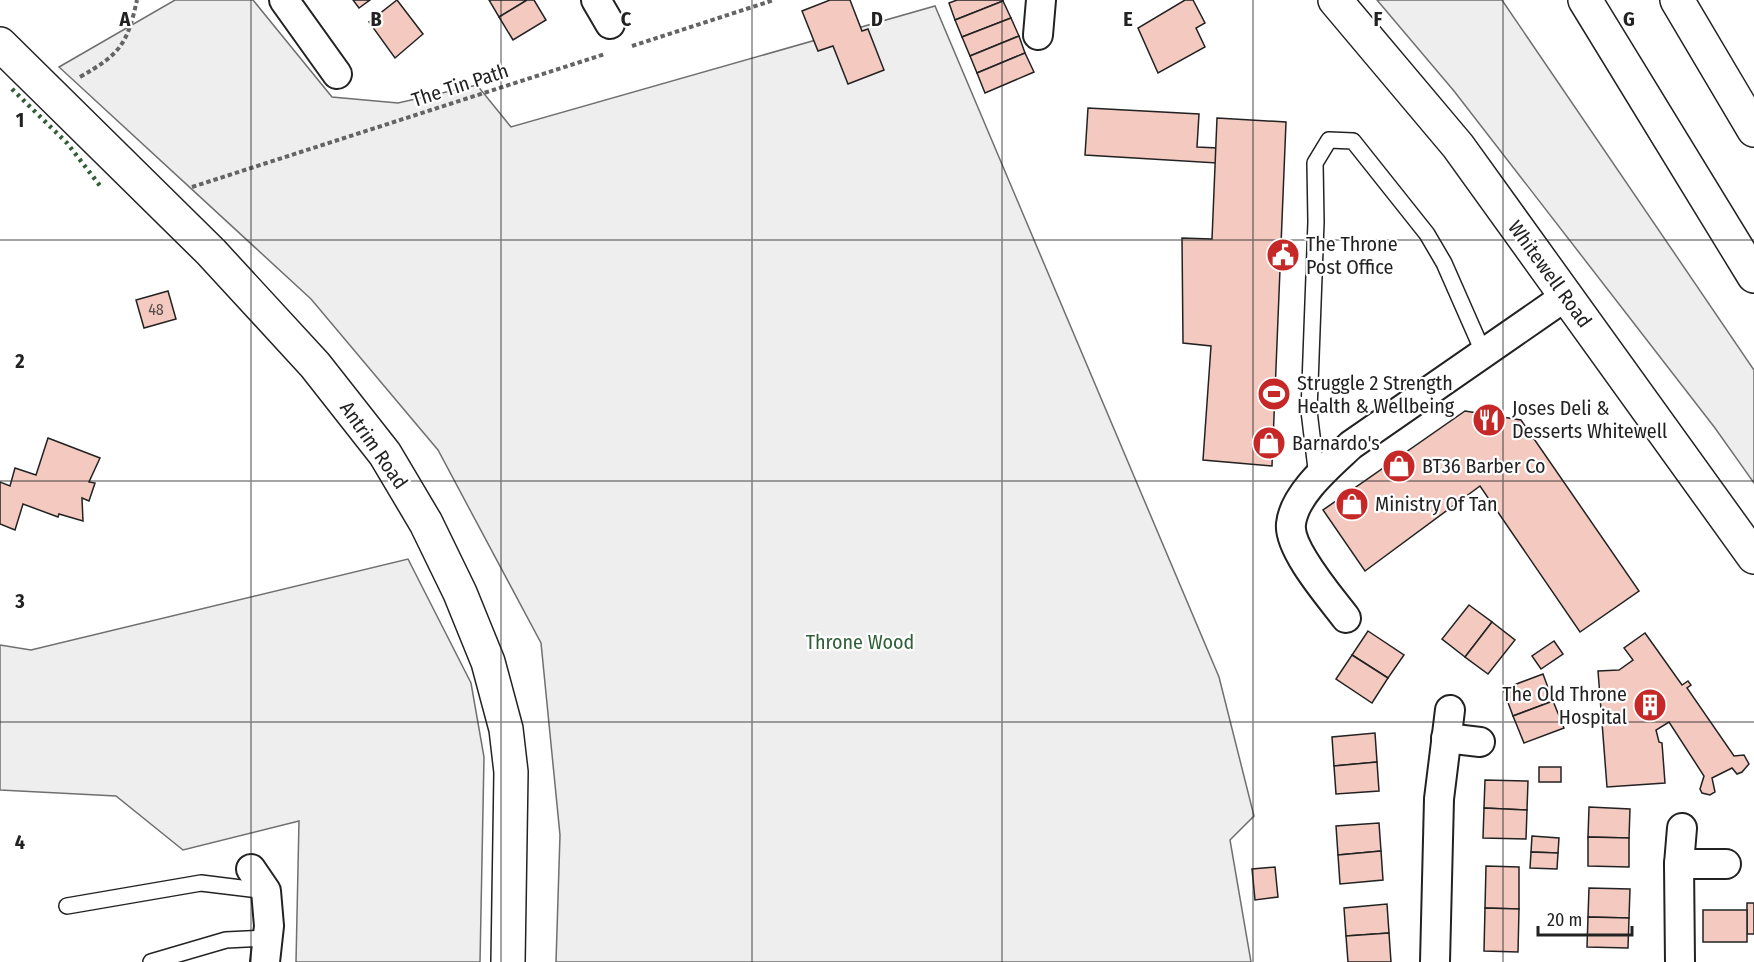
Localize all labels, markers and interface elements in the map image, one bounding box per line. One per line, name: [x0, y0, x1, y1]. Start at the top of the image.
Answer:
text: A: [119, 7, 132, 31]
text: B: [370, 7, 382, 31]
text: C: [621, 7, 632, 31]
text: D: [871, 7, 883, 31]
text: E: [1123, 7, 1133, 31]
text: F: [1374, 7, 1383, 31]
text: G: [1623, 7, 1635, 31]
street label: The Tin Path: [409, 58, 511, 112]
text: 1: [16, 108, 24, 132]
street label: Whitewell Road: [1503, 216, 1597, 332]
place label: The Throne Post Office: [1306, 232, 1398, 279]
public building icon: The Throne Post Office: [1265, 237, 1301, 273]
house number: 48: [148, 300, 164, 319]
text: 2: [14, 349, 25, 373]
place label: Struggle 2 Strength Health & Wellbeing: [1297, 371, 1455, 418]
sports icon: Struggle 2 Strength Health & Wellbeing: [1256, 376, 1292, 412]
place label: Joses Deli & Desserts Whitewell: [1512, 396, 1667, 443]
street label: Antrim Road: [335, 397, 413, 493]
restaurant icon: Joses Deli & Desserts Whitewell: [1471, 402, 1507, 438]
shop icon: Barnardo's: [1251, 425, 1287, 461]
place label: Barnardo's: [1292, 431, 1380, 455]
shop icon: BT36 Barber Co: [1381, 448, 1417, 484]
place label: BT36 Barber Co: [1422, 454, 1546, 478]
shop icon: Ministry Of Tan: [1334, 486, 1370, 522]
place label: Ministry Of Tan: [1375, 492, 1498, 516]
text: 3: [14, 589, 25, 613]
park label: Throne Wood: [806, 630, 914, 654]
place label: The Old Throne Hospital: [1502, 682, 1627, 729]
building icon: The Old Throne Hospital: [1632, 687, 1668, 723]
text: 4: [15, 830, 25, 854]
scale bar: [1538, 899, 1632, 937]
text: 20 m: [1547, 909, 1582, 931]

